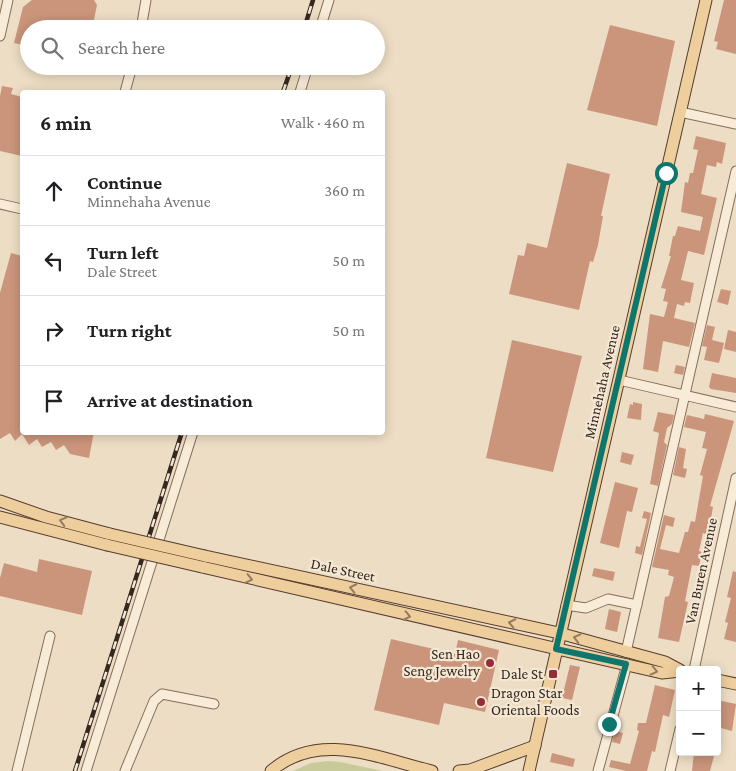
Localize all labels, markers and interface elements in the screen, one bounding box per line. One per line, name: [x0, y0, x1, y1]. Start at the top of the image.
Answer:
search box: [20, 20, 385, 75]
icon: search: [38, 34, 66, 62]
text: Search here: [78, 37, 165, 58]
text: 6 min: [40, 111, 91, 135]
text: Walk · 460 m: [281, 114, 365, 131]
route start: [655, 162, 678, 185]
text: Continue: [87, 172, 162, 193]
icon: ahead: [40, 177, 68, 205]
text: 360 m: [324, 182, 365, 199]
text: Minnehaha Avenue: [87, 193, 211, 210]
text: Turn left: [87, 242, 159, 263]
icon: left: [40, 247, 68, 275]
text: 50 m: [333, 252, 365, 269]
text: Dale Street: [87, 263, 157, 280]
icon: right: [40, 317, 68, 345]
text: Turn right: [87, 320, 172, 341]
text: 50 m: [333, 322, 365, 339]
street label: Minnehaha Avenue: [581, 323, 623, 440]
icon: arrive: [40, 387, 68, 415]
text: Arrive at destination: [87, 390, 253, 411]
street label: Van Buren Avenue: [682, 516, 720, 626]
one-way arrow: [60, 517, 68, 527]
street label: Dale Street: [309, 555, 378, 585]
one-way arrow: [245, 573, 254, 584]
one-way arrow: [349, 583, 358, 593]
one-way arrow: [403, 610, 412, 621]
one-way arrow: [507, 618, 516, 628]
one-way arrow: [573, 633, 582, 644]
place label: Sen Hao Seng Jewelry: [404, 646, 480, 680]
marker: Sen Hao Seng Jewelry: [484, 657, 496, 669]
place label: Dale St: [501, 666, 544, 682]
one-way arrow: [650, 666, 659, 676]
map controls: [676, 666, 721, 756]
button: +: [676, 666, 721, 711]
marker: Dale St: [547, 668, 559, 680]
place label: Dragon Star Oriental Foods: [491, 685, 579, 718]
marker: Dragon Star Oriental Foods: [475, 696, 487, 708]
button: −: [676, 711, 721, 756]
route end: [598, 713, 621, 736]

